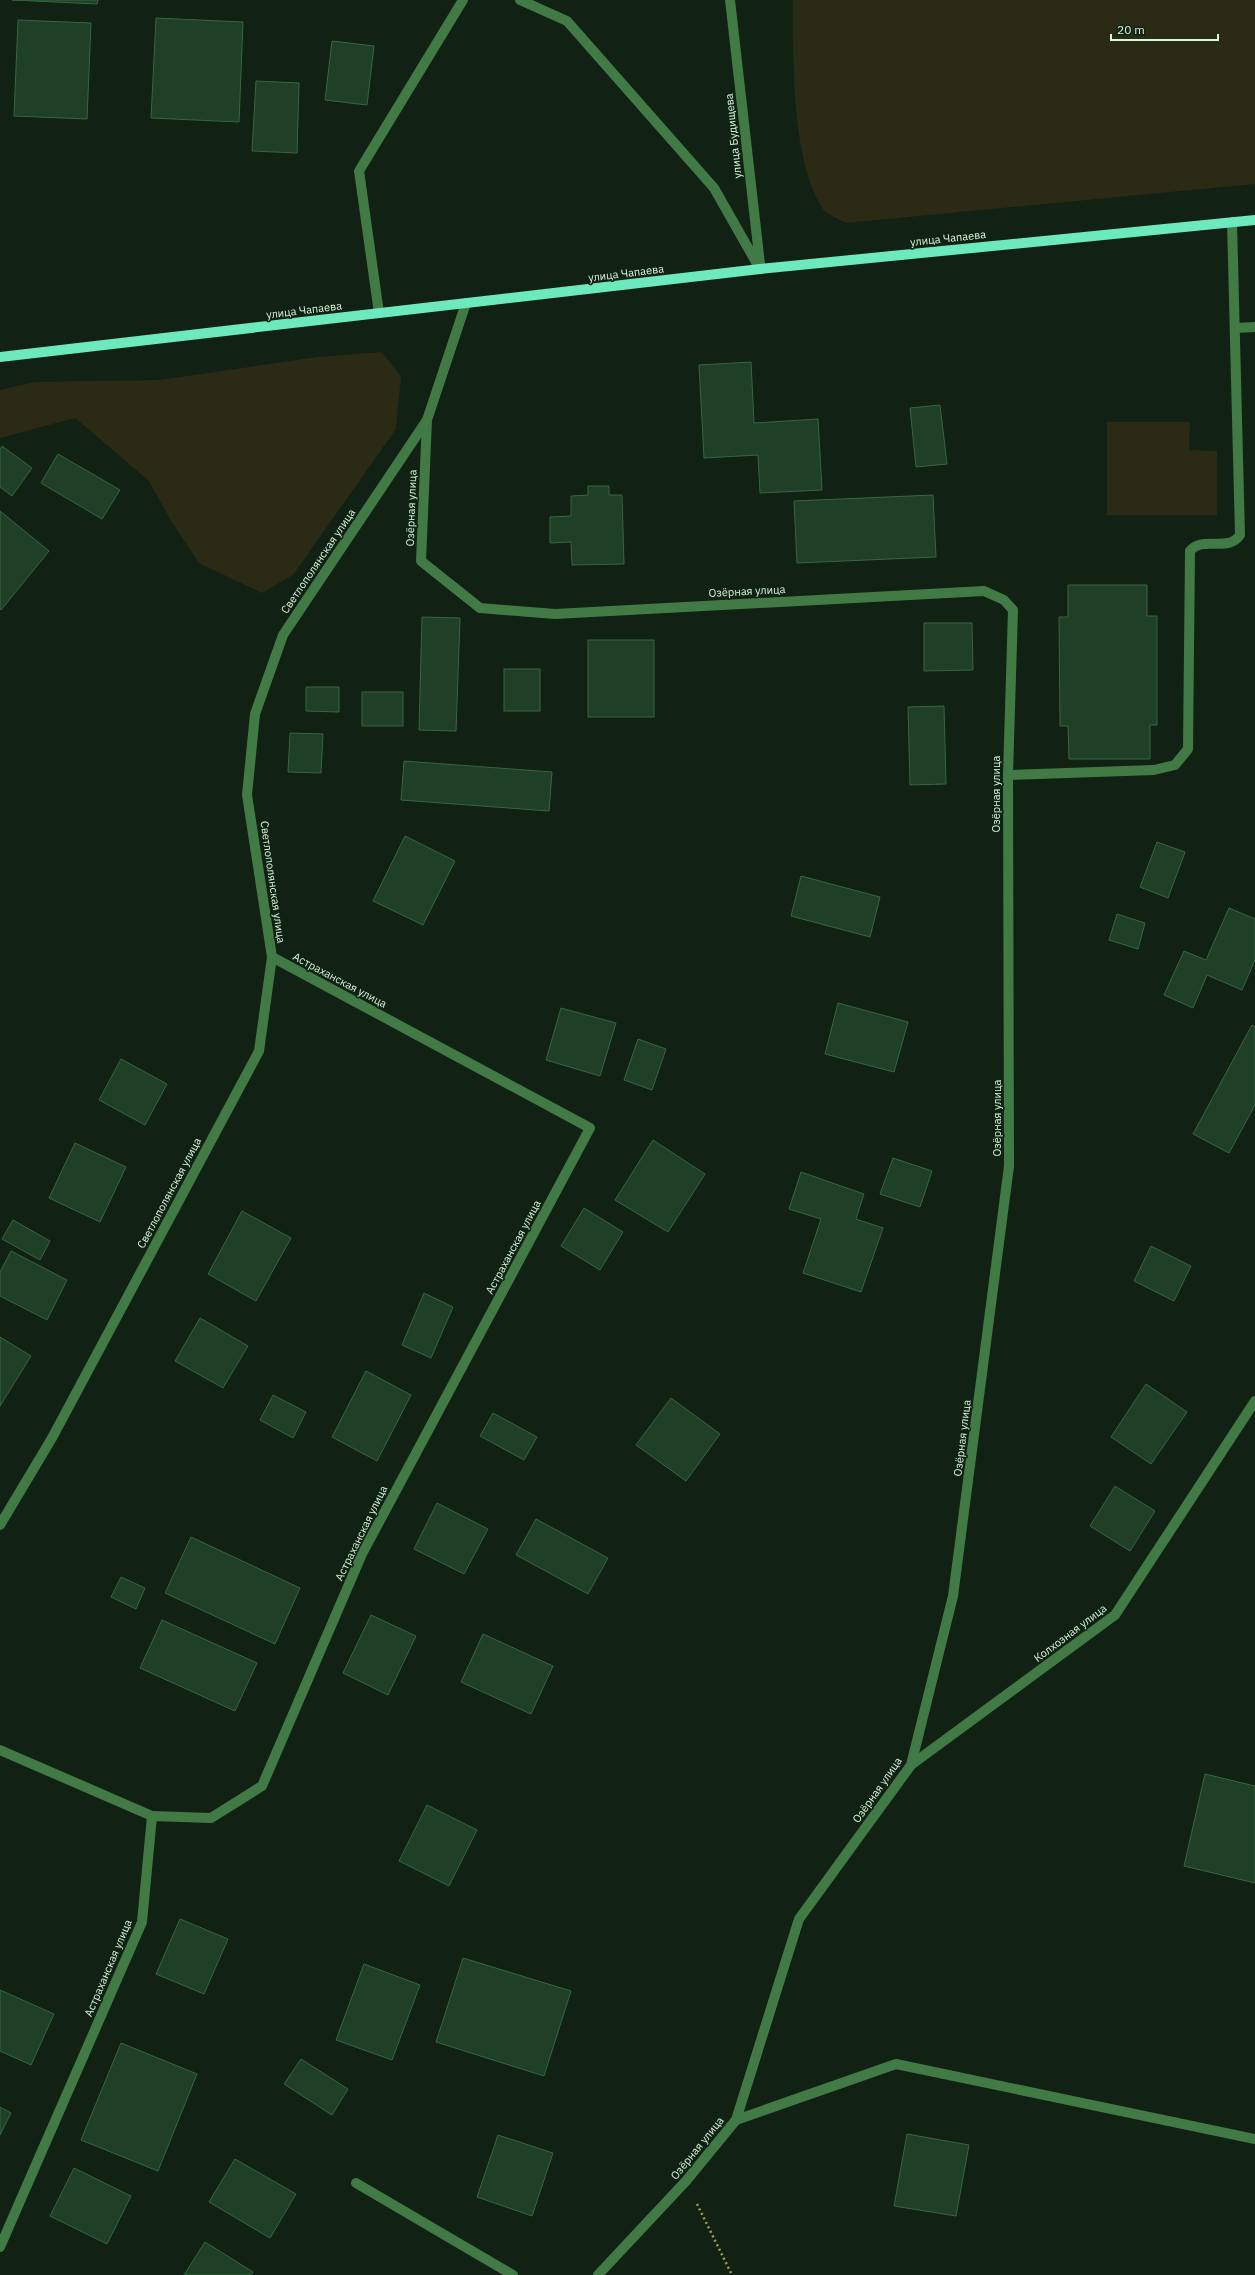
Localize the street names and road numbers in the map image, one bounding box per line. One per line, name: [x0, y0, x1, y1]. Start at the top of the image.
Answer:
street label: улица Будищева: [722, 93, 744, 179]
street label: улица Чапаева: [909, 227, 987, 249]
street label: улица Чапаева: [587, 261, 665, 285]
street label: улица Чапаева: [265, 298, 343, 322]
street label: Озёрная улица: [403, 469, 419, 547]
street label: Светлополянская улица: [278, 506, 358, 616]
street label: Озёрная улица: [708, 582, 786, 600]
street label: Озёрная улица: [989, 755, 1003, 833]
street label: Светлополянская улица: [257, 820, 289, 944]
street label: Астраханская улица: [291, 949, 389, 1011]
street label: Озёрная улица: [990, 1079, 1004, 1157]
street label: Светлополянская улица: [134, 1135, 204, 1251]
street label: Астраханская улица: [482, 1198, 544, 1296]
street label: Озёрная улица: [950, 1399, 974, 1477]
street label: Астраханская улица: [332, 1483, 390, 1583]
street label: Колхозная улица: [1031, 1601, 1109, 1665]
street label: Озёрная улица: [849, 1754, 905, 1826]
street label: Астраханская улица: [81, 1917, 135, 2019]
street label: Озёрная улица: [667, 2114, 727, 2182]

